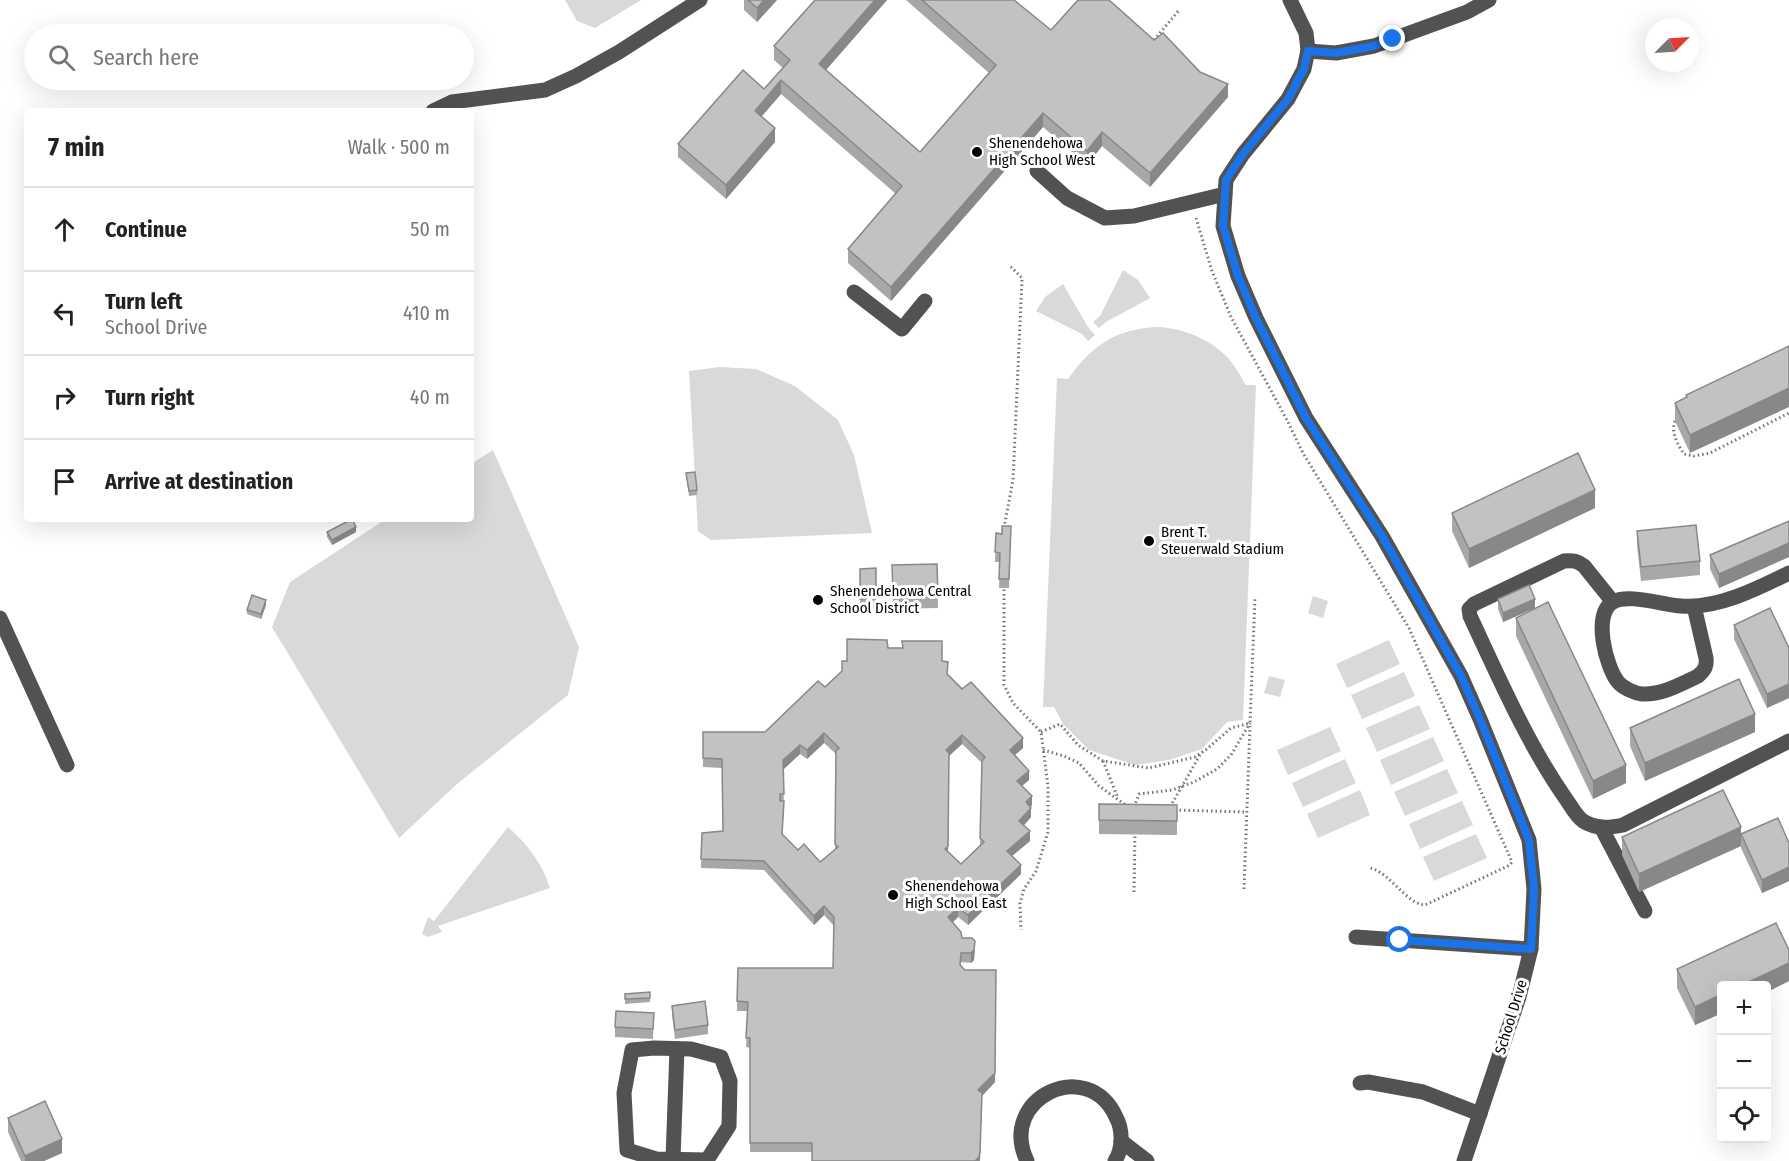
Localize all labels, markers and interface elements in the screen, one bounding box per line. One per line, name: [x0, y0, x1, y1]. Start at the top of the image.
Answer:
north arrow: [1645, 18, 1699, 72]
search box: [24, 24, 474, 90]
route end: [1379, 25, 1405, 51]
icon: search: [45, 41, 78, 74]
text: Search here: [93, 44, 199, 71]
text: 7 min: [48, 132, 105, 163]
place label: Shenendehowa High School West: [989, 134, 1095, 169]
text: Walk · 500 m: [348, 135, 450, 159]
marker: Shenendehowa High School West: [970, 145, 984, 159]
icon: ahead: [48, 213, 81, 246]
text: Continue: [105, 216, 187, 243]
text: 50 m: [410, 217, 450, 241]
text: Turn left: [105, 288, 183, 315]
icon: left: [48, 297, 81, 330]
text: 410 m: [403, 301, 450, 325]
text: School Drive: [105, 315, 207, 339]
icon: right: [48, 381, 81, 414]
text: Turn right: [105, 384, 194, 411]
text: 40 m: [410, 385, 450, 409]
icon: arrive: [48, 465, 81, 498]
text: Arrive at destination: [105, 468, 293, 495]
place label: Brent T. Steuerwald Stadium: [1161, 523, 1284, 558]
marker: Brent T. Steuerwald Stadium: [1142, 534, 1156, 548]
place label: Shenendehowa Central School District: [830, 582, 971, 617]
marker: Shenendehowa Central School District: [811, 593, 825, 607]
place label: Shenendehowa High School East: [905, 877, 1007, 912]
marker: Shenendehowa High School East: [886, 888, 900, 902]
route start: [1386, 926, 1412, 952]
street label: School Drive: [1491, 978, 1531, 1056]
map controls: [1717, 981, 1771, 1143]
button: +: [1717, 981, 1771, 1035]
button: −: [1717, 1035, 1771, 1089]
button: locate: [1717, 1089, 1771, 1143]

